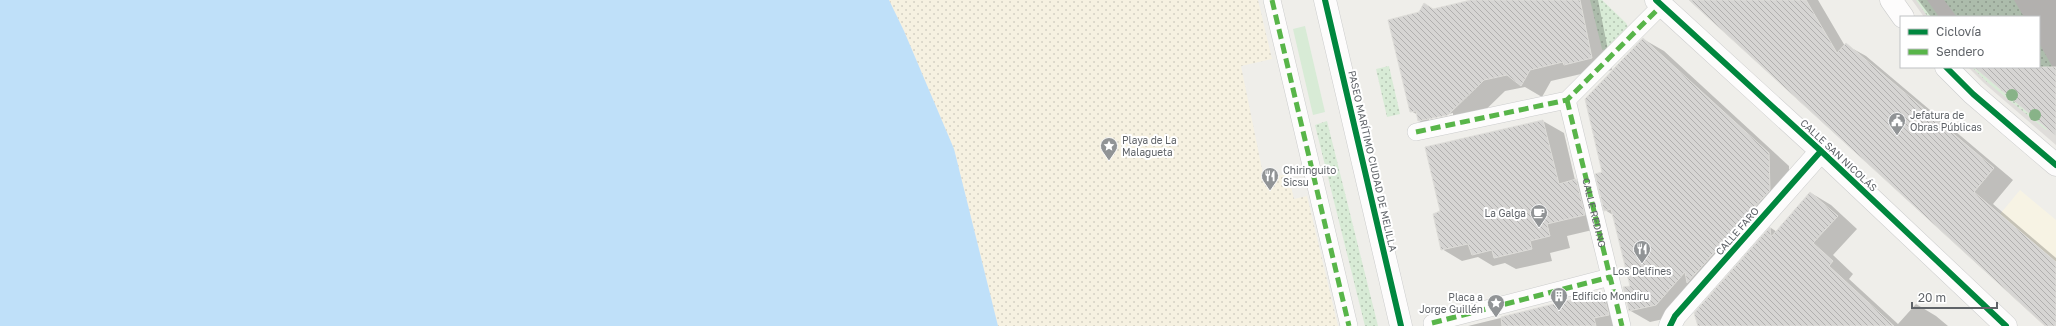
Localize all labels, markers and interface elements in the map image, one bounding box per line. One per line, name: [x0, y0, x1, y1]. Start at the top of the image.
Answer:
legend: [1900, 16, 2040, 68]
text: Ciclovía: [1936, 24, 1981, 39]
text: Sendero: [1936, 44, 1984, 59]
street label: PASEO MARÍTIMO CIUDAD DE MELILLA: [1346, 69, 1400, 253]
place label: Jefatura de Obras Públicas: [1910, 109, 1982, 133]
public building icon: Jefatura de Obras Públicas: [1887, 111, 1907, 136]
street label: CALLE SAN NICOLÁS: [1798, 116, 1880, 194]
place label: Playa de La Malagueta: [1122, 134, 1177, 158]
place icon: Playa de La Malagueta: [1099, 136, 1119, 161]
place label: Chiringuito Sicsu: [1283, 164, 1336, 188]
restaurant icon: Chiringuito Sicsu: [1260, 166, 1280, 191]
street label: CALLE REDING: [1580, 177, 1609, 249]
cafe icon: La Galga: [1529, 203, 1549, 228]
street label: CALLE FARO: [1713, 205, 1761, 257]
place label: La Galga: [1484, 207, 1526, 219]
restaurant icon: Los Delfines: [1632, 239, 1652, 264]
place label: Los Delfines: [1613, 265, 1671, 277]
scale bar: [1912, 284, 1997, 310]
building icon: Edificio Mondiru: [1549, 286, 1569, 311]
place label: Edificio Mondiru: [1572, 290, 1649, 302]
text: 20 m: [1918, 290, 1946, 305]
place label: Placa a Jorge Guillén: [1419, 291, 1483, 315]
place icon: Placa a Jorge Guillén: [1486, 293, 1506, 318]

